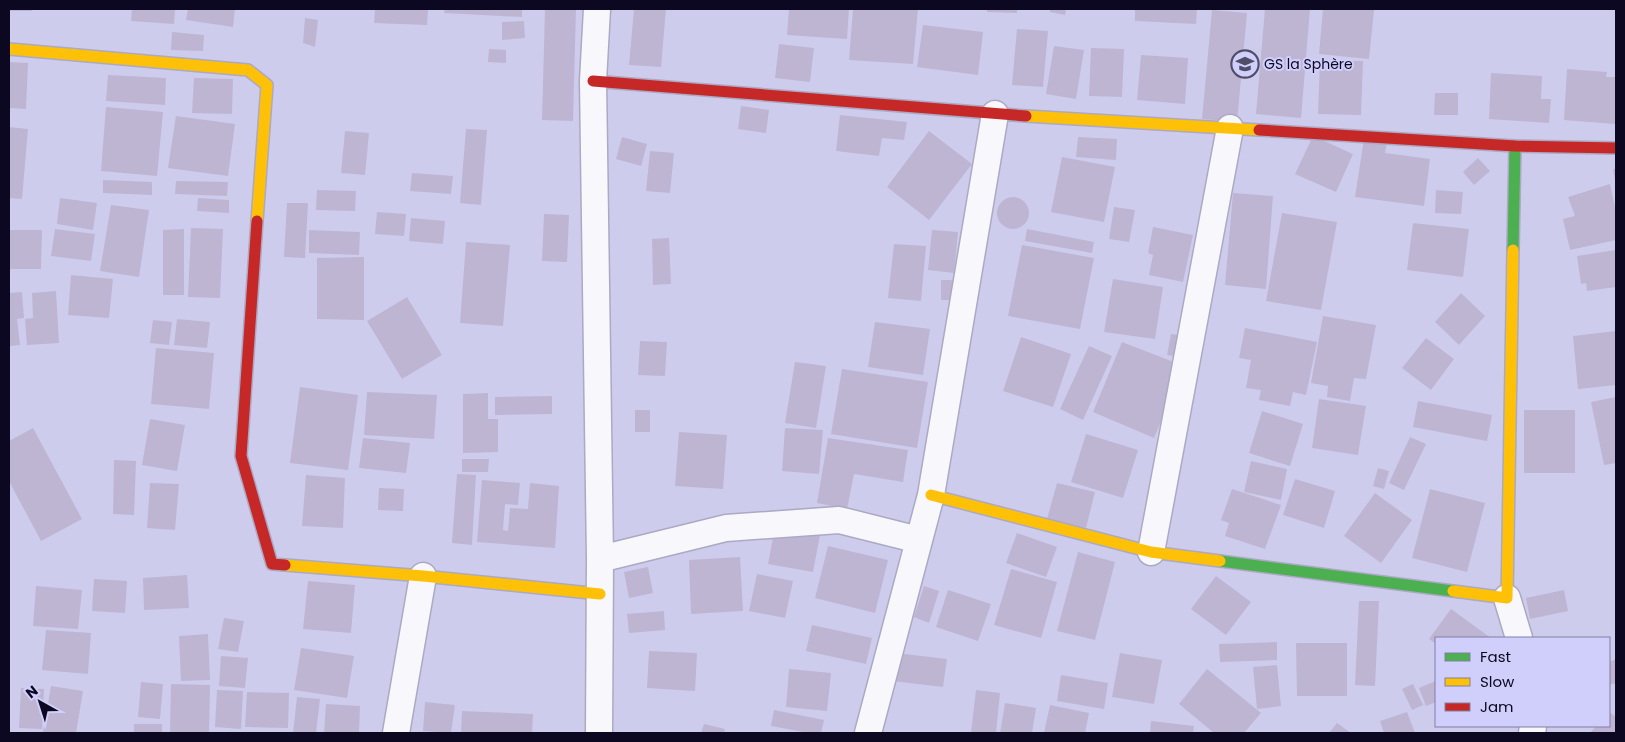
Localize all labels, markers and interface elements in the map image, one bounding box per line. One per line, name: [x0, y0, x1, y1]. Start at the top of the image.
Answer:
school or university icon: GS la Sphère: [1230, 49, 1260, 79]
place label: GS la Sphère: [1264, 54, 1353, 74]
legend: [1435, 637, 1610, 727]
text: Fast: [1480, 646, 1511, 667]
text: Slow: [1480, 671, 1515, 692]
north arrow: [15, 677, 65, 727]
text: N: [21, 681, 42, 703]
text: Jam: [1480, 696, 1514, 717]

